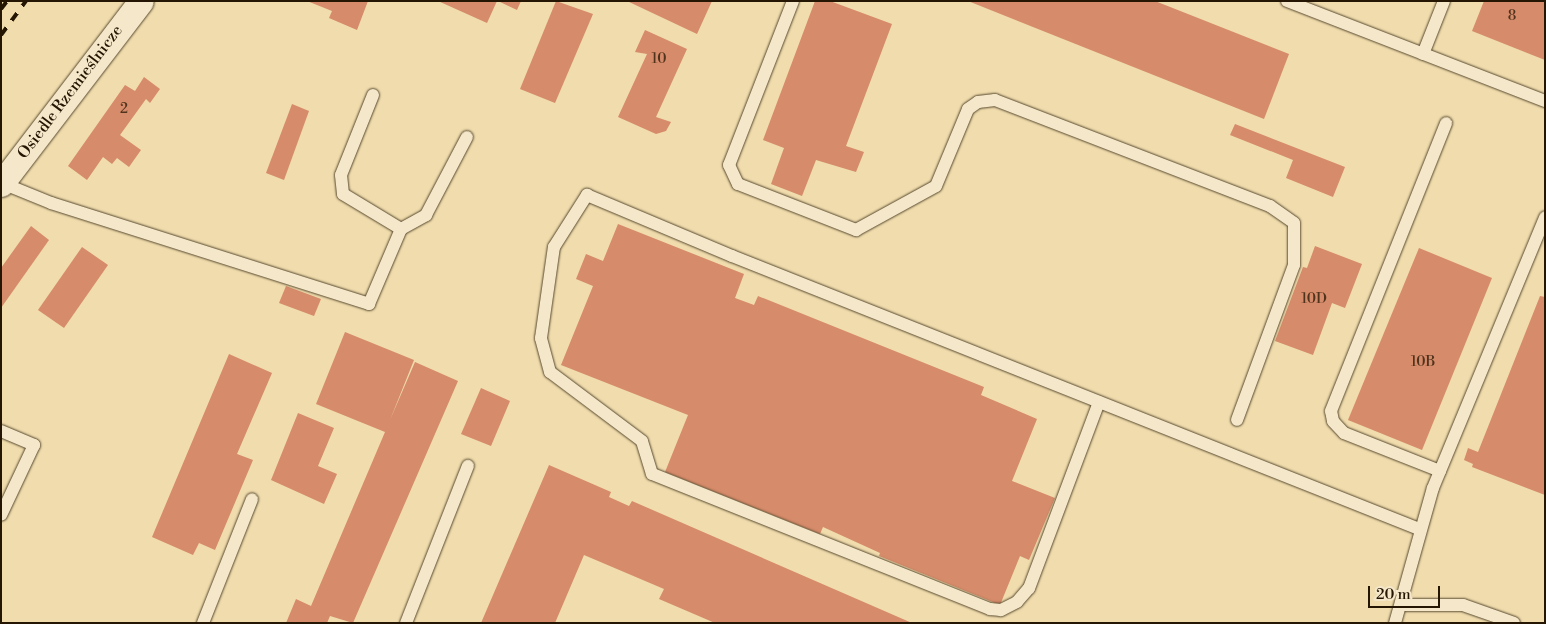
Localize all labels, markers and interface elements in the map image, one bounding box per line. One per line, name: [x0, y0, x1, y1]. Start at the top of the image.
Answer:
house number: 8: [1508, 8, 1516, 24]
street label: Osiedle Rzemieślnicze: [13, 21, 127, 163]
house number: 10: [652, 51, 666, 67]
house number: 2: [120, 101, 128, 117]
house number: 10D: [1301, 291, 1327, 307]
house number: 10B: [1411, 354, 1435, 370]
scale bar: [1371, 576, 1444, 608]
text: 20 m: [1376, 585, 1411, 604]

